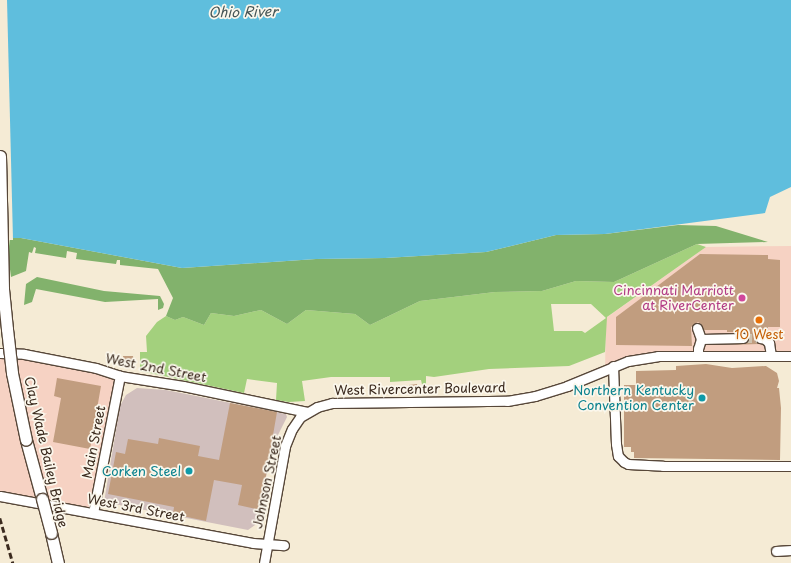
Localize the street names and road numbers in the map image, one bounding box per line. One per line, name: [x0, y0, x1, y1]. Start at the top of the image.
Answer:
street label: West 2nd Street: [104, 351, 208, 385]
street label: Clay Wade Bailey Bridge: [21, 375, 71, 529]
street label: West Rivercenter Boulevard: [333, 380, 507, 398]
street label: Main Street: [79, 404, 109, 480]
street label: Johnson Street: [250, 434, 284, 530]
street label: West 3rd Street: [86, 491, 186, 525]

